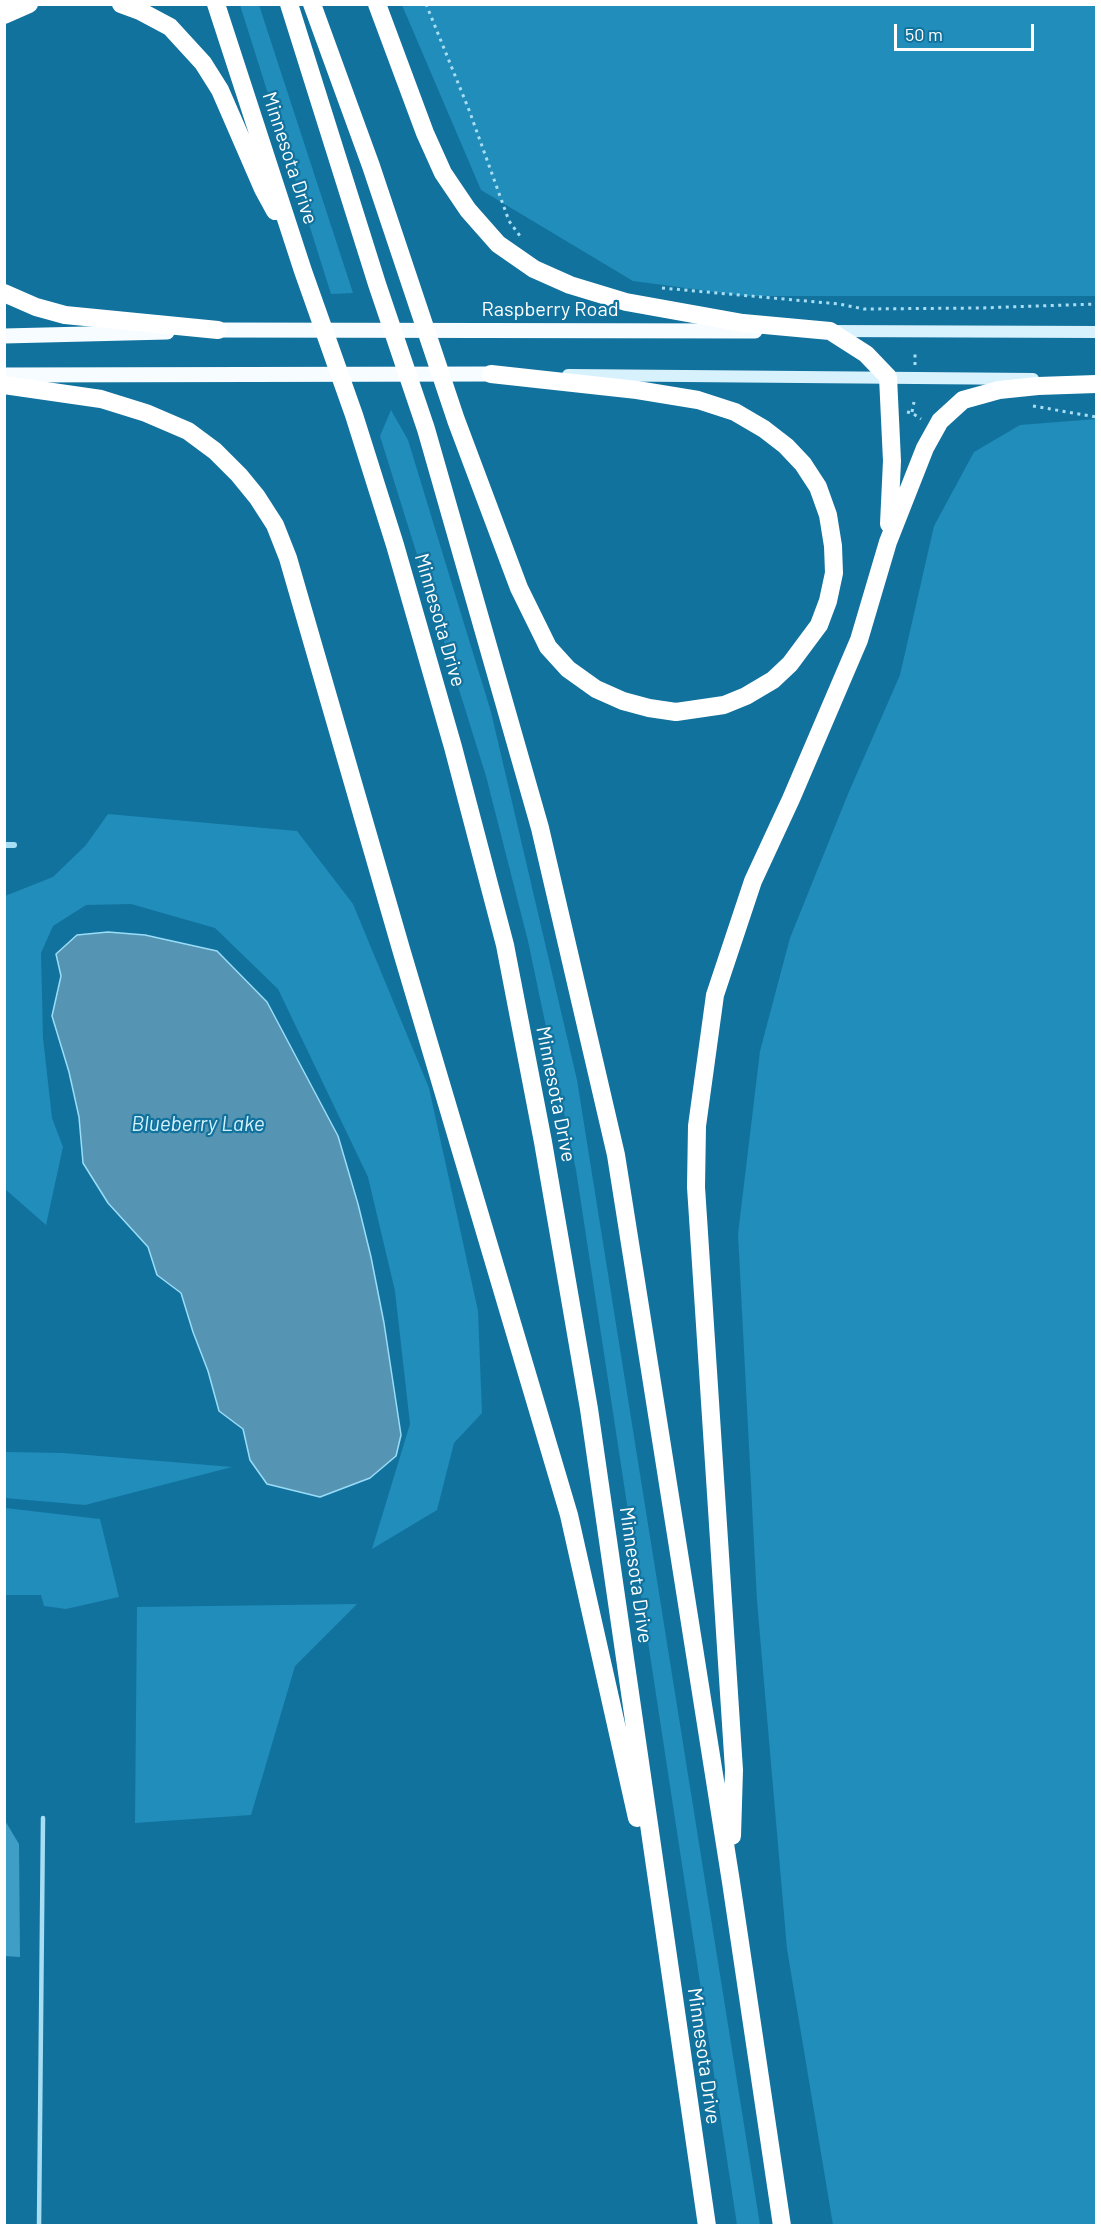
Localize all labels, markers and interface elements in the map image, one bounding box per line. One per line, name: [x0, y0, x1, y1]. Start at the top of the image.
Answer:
scale bar: [897, 12, 1036, 50]
text: 50 m: [905, 23, 943, 45]
street label: Minnesota Drive: [257, 89, 323, 227]
street label: Raspberry Road: [481, 297, 619, 321]
street label: Minnesota Drive: [409, 550, 471, 690]
street label: Minnesota Drive: [531, 1024, 581, 1164]
water label: Blueberry Lake: [131, 1111, 265, 1137]
street label: Minnesota Drive: [615, 1505, 657, 1645]
street label: Minnesota Drive: [683, 1986, 725, 2126]

